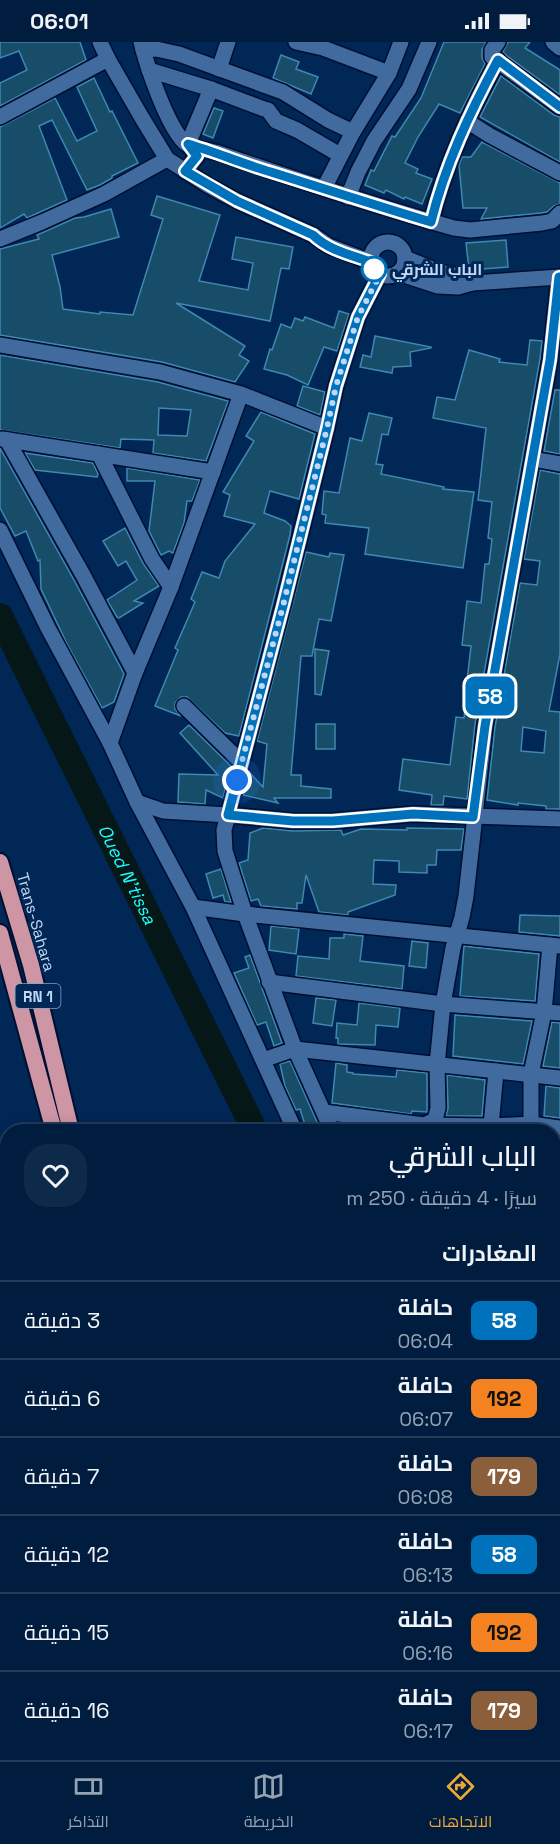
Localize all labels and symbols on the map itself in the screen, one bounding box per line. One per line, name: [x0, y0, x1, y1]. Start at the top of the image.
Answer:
marker: الباب الشرقي: [361, 256, 387, 282]
place label: الباب الشرقي: [392, 259, 482, 282]
line badge: 58: [463, 676, 517, 716]
your location: [222, 765, 252, 795]
water label: Oued N'tissa: [93, 820, 162, 928]
street label: Trans-Sahara: [12, 870, 60, 974]
road number: RN 1: [15, 984, 60, 1008]

